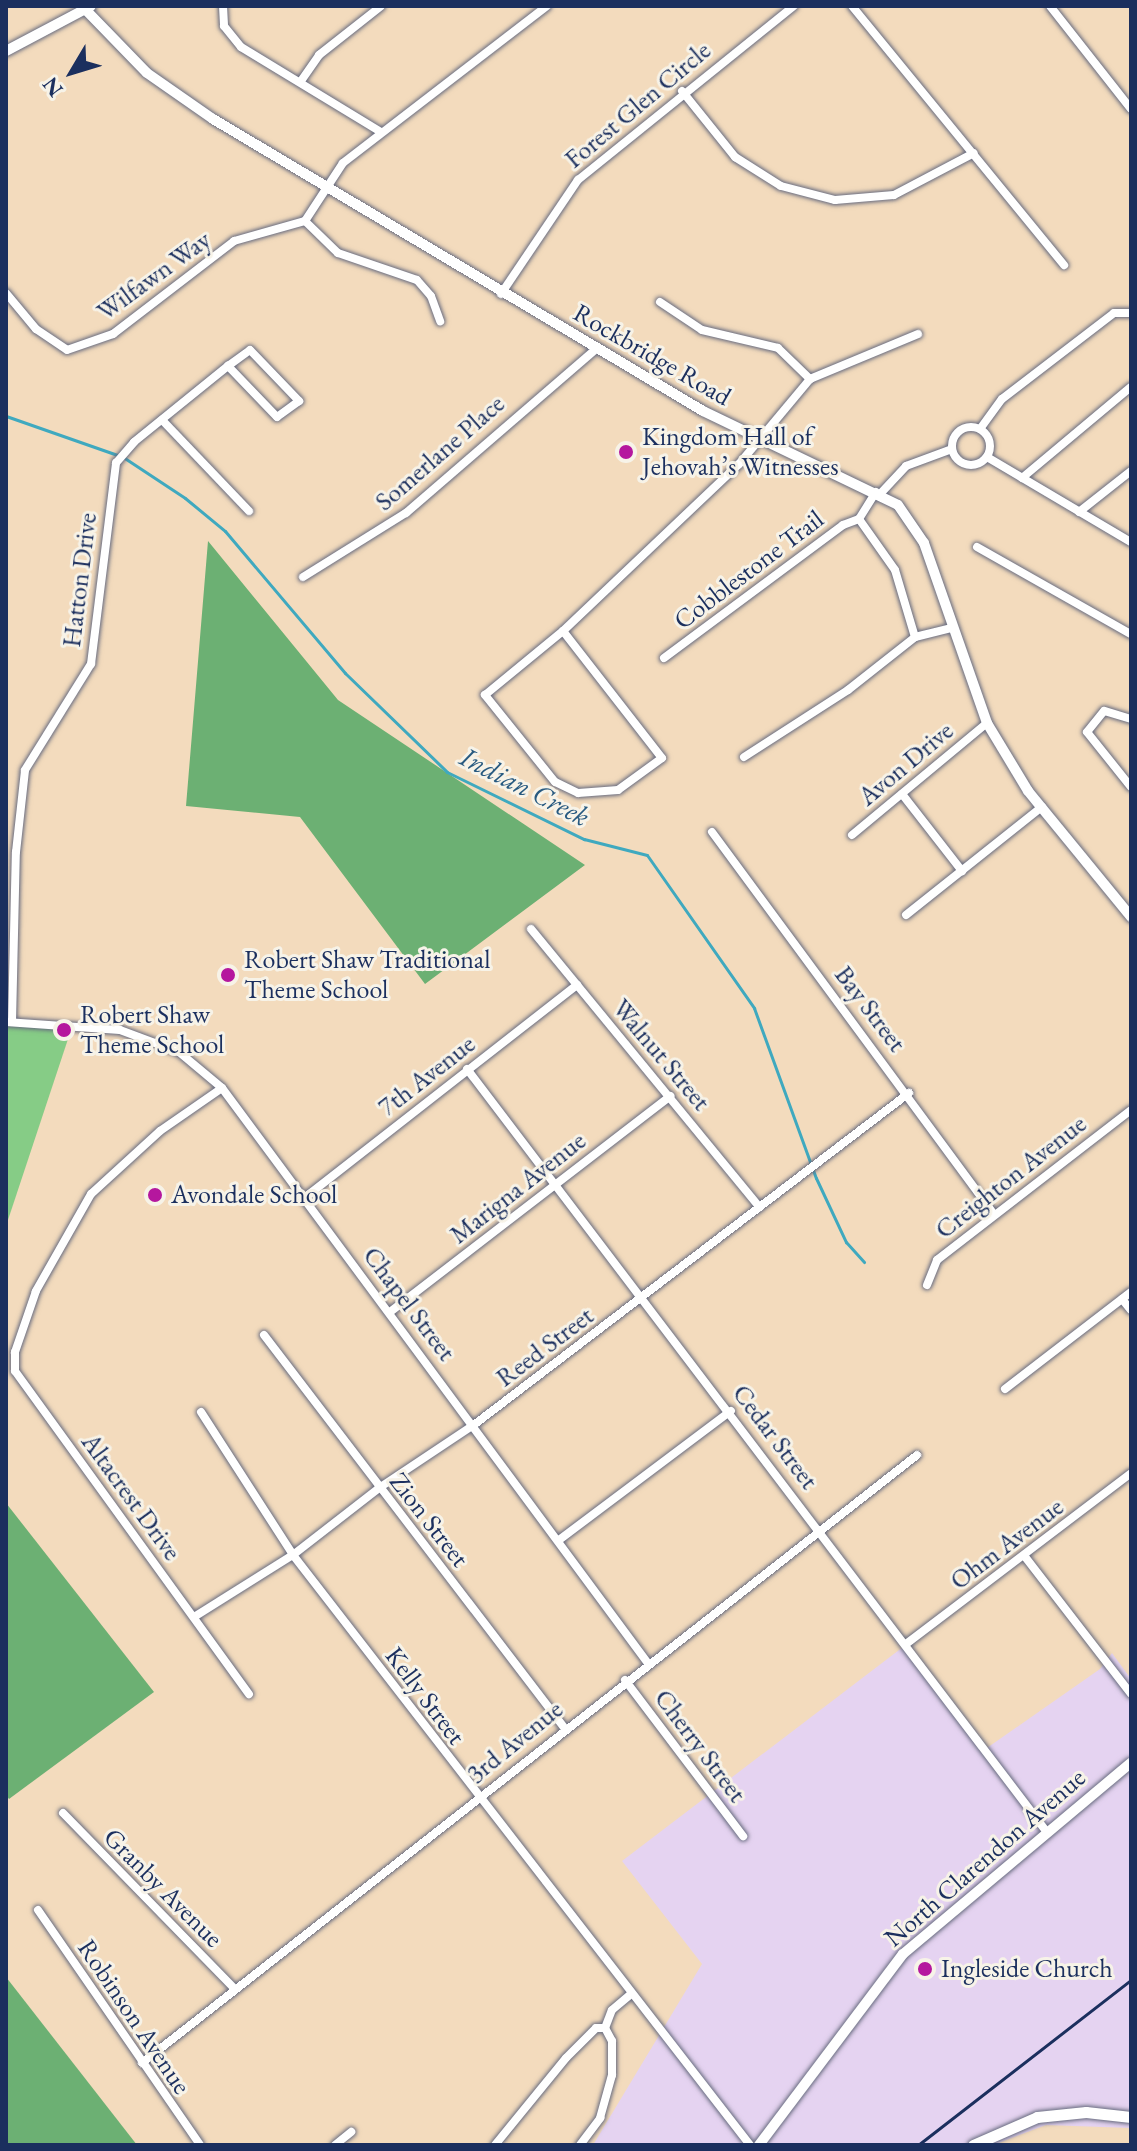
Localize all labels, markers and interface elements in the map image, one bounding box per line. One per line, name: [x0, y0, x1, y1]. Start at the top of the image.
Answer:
north arrow: [32, 32, 112, 112]
street label: Forest Glen Circle: [559, 35, 717, 175]
text: N: [36, 71, 70, 103]
street label: Wilfawn Way: [91, 224, 217, 328]
street label: Rockbridge Road: [568, 297, 736, 413]
street label: Somerlane Place: [369, 388, 511, 518]
place label: Kingdom Hall of Jehovah’s Witnesses: [642, 421, 839, 482]
marker: Kingdom Hall of Jehovah’s Witnesses: [617, 443, 635, 461]
street label: Cobblestone Trail: [668, 504, 830, 636]
street label: Hatton Drive: [56, 511, 104, 649]
street label: Avon Drive: [852, 715, 960, 813]
water label: Indian Creek: [455, 739, 595, 833]
place label: Robert Shaw Traditional Theme School: [244, 944, 490, 1006]
street label: Bay Street: [828, 960, 912, 1058]
marker: Robert Shaw Traditional Theme School: [219, 966, 237, 984]
street label: Walnut Street: [605, 993, 717, 1117]
place label: Robert Shaw Theme School: [80, 999, 224, 1060]
marker: Robert Shaw Theme School: [55, 1021, 73, 1039]
street label: 7th Avenue: [373, 1029, 481, 1123]
street label: Creighton Avenue: [929, 1108, 1093, 1246]
street label: Marigna Avenue: [444, 1125, 592, 1251]
place label: Avondale School: [171, 1179, 337, 1211]
marker: Avondale School: [146, 1186, 164, 1204]
street label: Chapel Street: [356, 1241, 462, 1367]
street label: Reed Street: [490, 1300, 600, 1394]
street label: Cedar Street: [726, 1379, 824, 1495]
street label: Altacrest Drive: [75, 1428, 187, 1566]
street label: Zion Street: [383, 1467, 475, 1573]
street label: Ohm Avenue: [944, 1491, 1070, 1597]
street label: Kelly Street: [378, 1641, 472, 1751]
street label: Cherry Street: [648, 1683, 752, 1809]
street label: 3rd Avenue: [461, 1694, 569, 1790]
street label: North Clarendon Avenue: [878, 1762, 1092, 1954]
street label: Granby Avenue: [97, 1822, 229, 1954]
street label: Robinson Avenue: [71, 1934, 197, 2100]
place label: Ingleside Church: [941, 1953, 1113, 1985]
marker: Ingleside Church: [916, 1960, 934, 1978]

